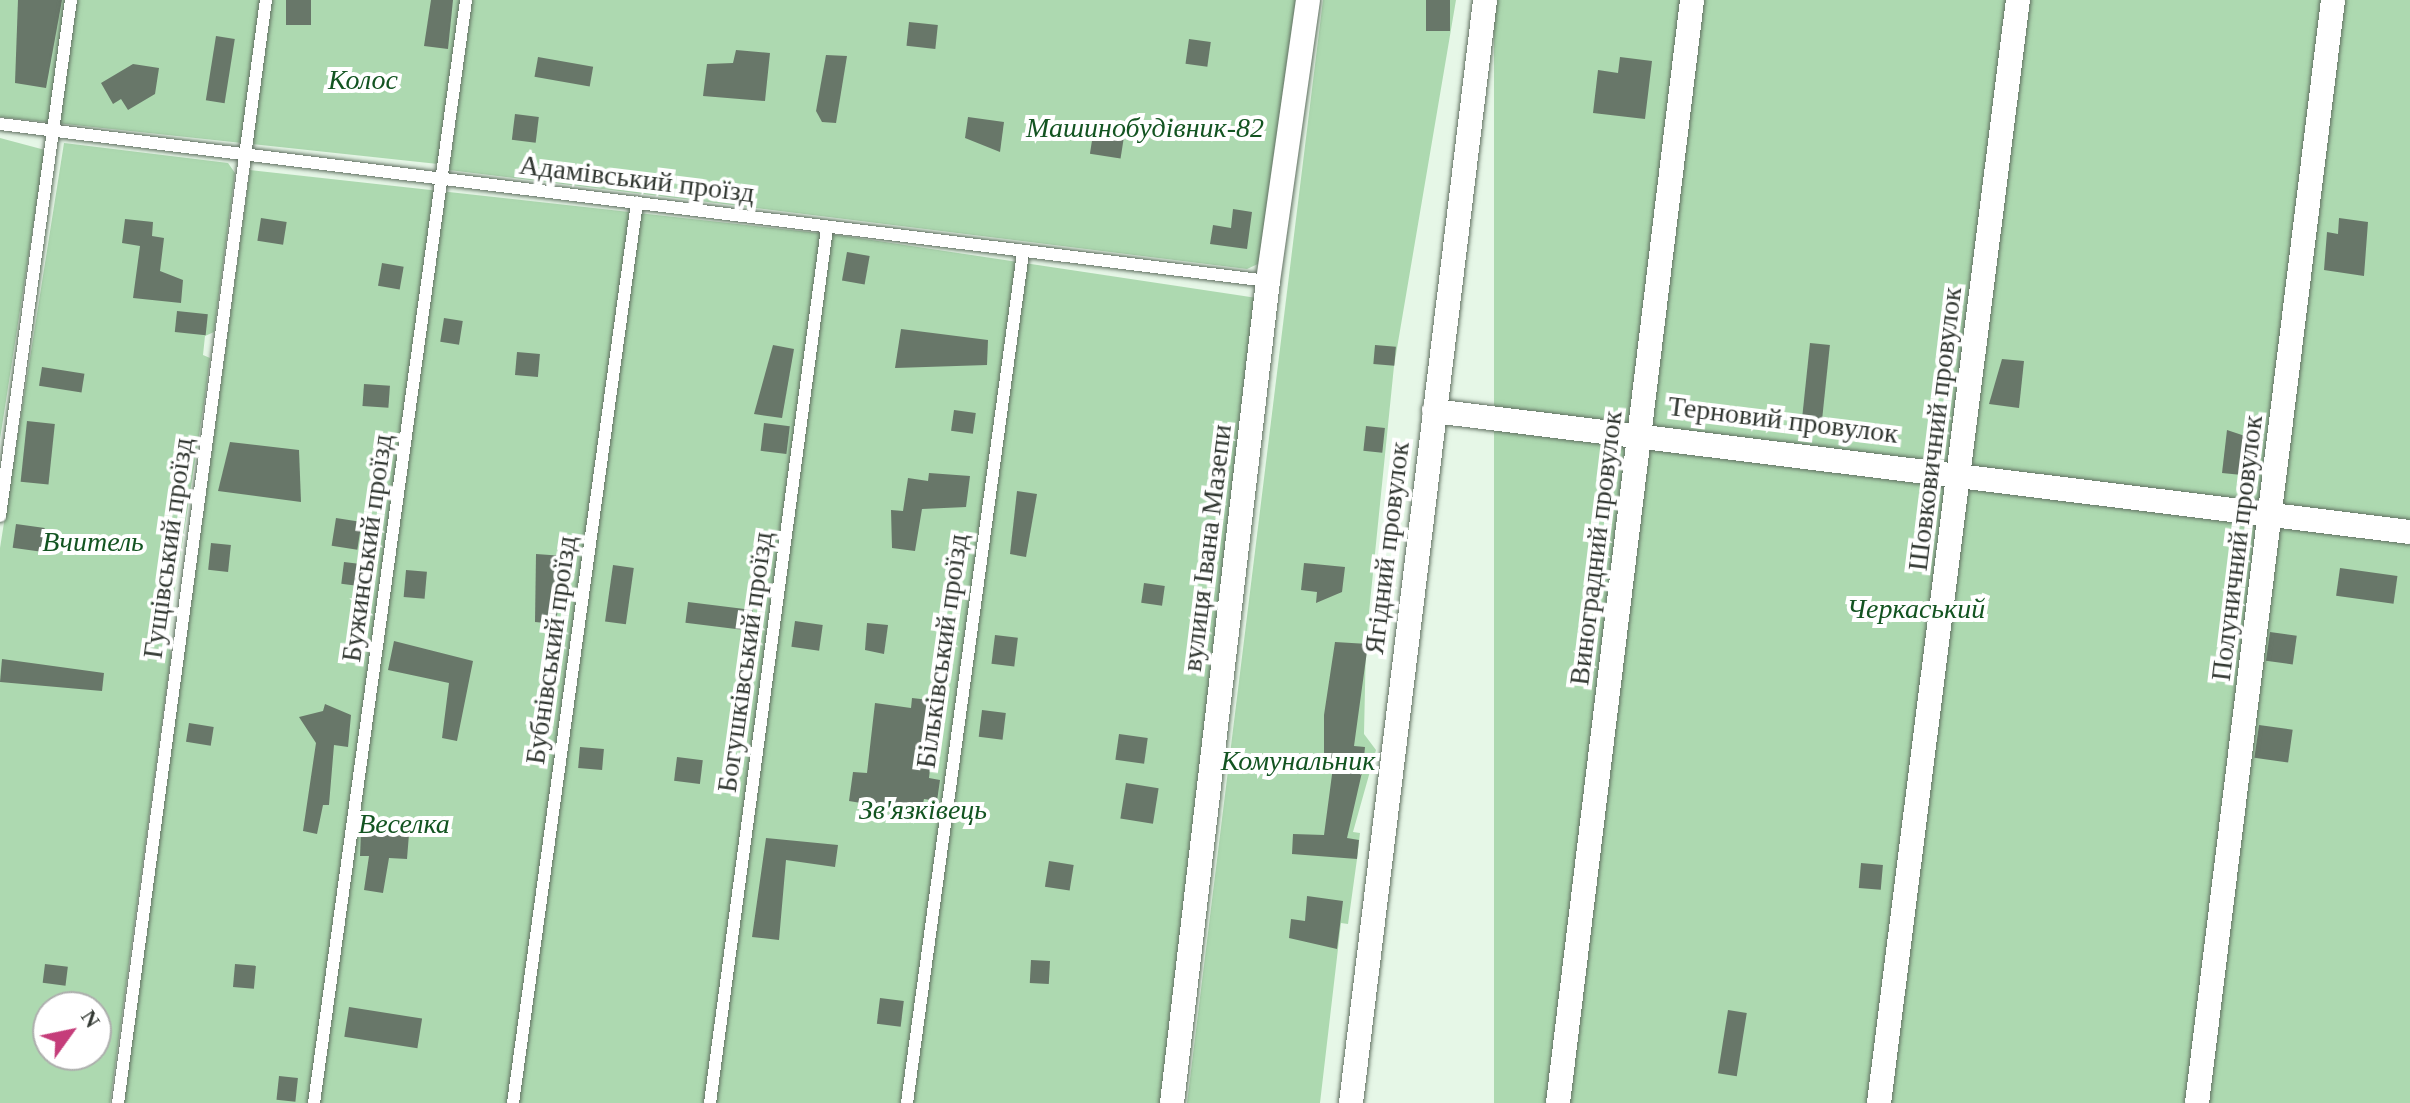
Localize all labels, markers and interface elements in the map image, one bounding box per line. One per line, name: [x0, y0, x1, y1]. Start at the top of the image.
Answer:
park label: Колос: [328, 63, 398, 97]
park label: Машинобудівник-82: [1026, 111, 1264, 145]
street label: Адамівський проїзд: [517, 148, 757, 210]
street label: Шовковичний провулок: [1901, 285, 1969, 573]
street label: Терновий провулок: [1666, 389, 1900, 451]
street label: Виноградний провулок: [1562, 409, 1630, 687]
street label: Полуничний провулок: [2204, 413, 2270, 683]
street label: вулиця Івана Мазепи: [1175, 423, 1239, 673]
street label: Бужинський проїзд: [334, 432, 400, 664]
street label: Гущівський проїзд: [136, 435, 200, 661]
street label: Ягідний провулок: [1357, 440, 1417, 656]
park label: Вчитель: [42, 525, 144, 559]
street label: Богушківський проїзд: [710, 529, 780, 795]
street label: Більківський проїзд: [909, 532, 975, 770]
street label: Бубнівський проїзд: [518, 534, 584, 766]
park label: Черкаський: [1847, 592, 1985, 626]
park label: Комунальник: [1221, 744, 1375, 778]
park label: Зв'язківець: [859, 793, 987, 827]
park label: Веселка: [358, 807, 450, 841]
north arrow: [32, 991, 112, 1071]
text: N: [76, 1005, 106, 1032]

